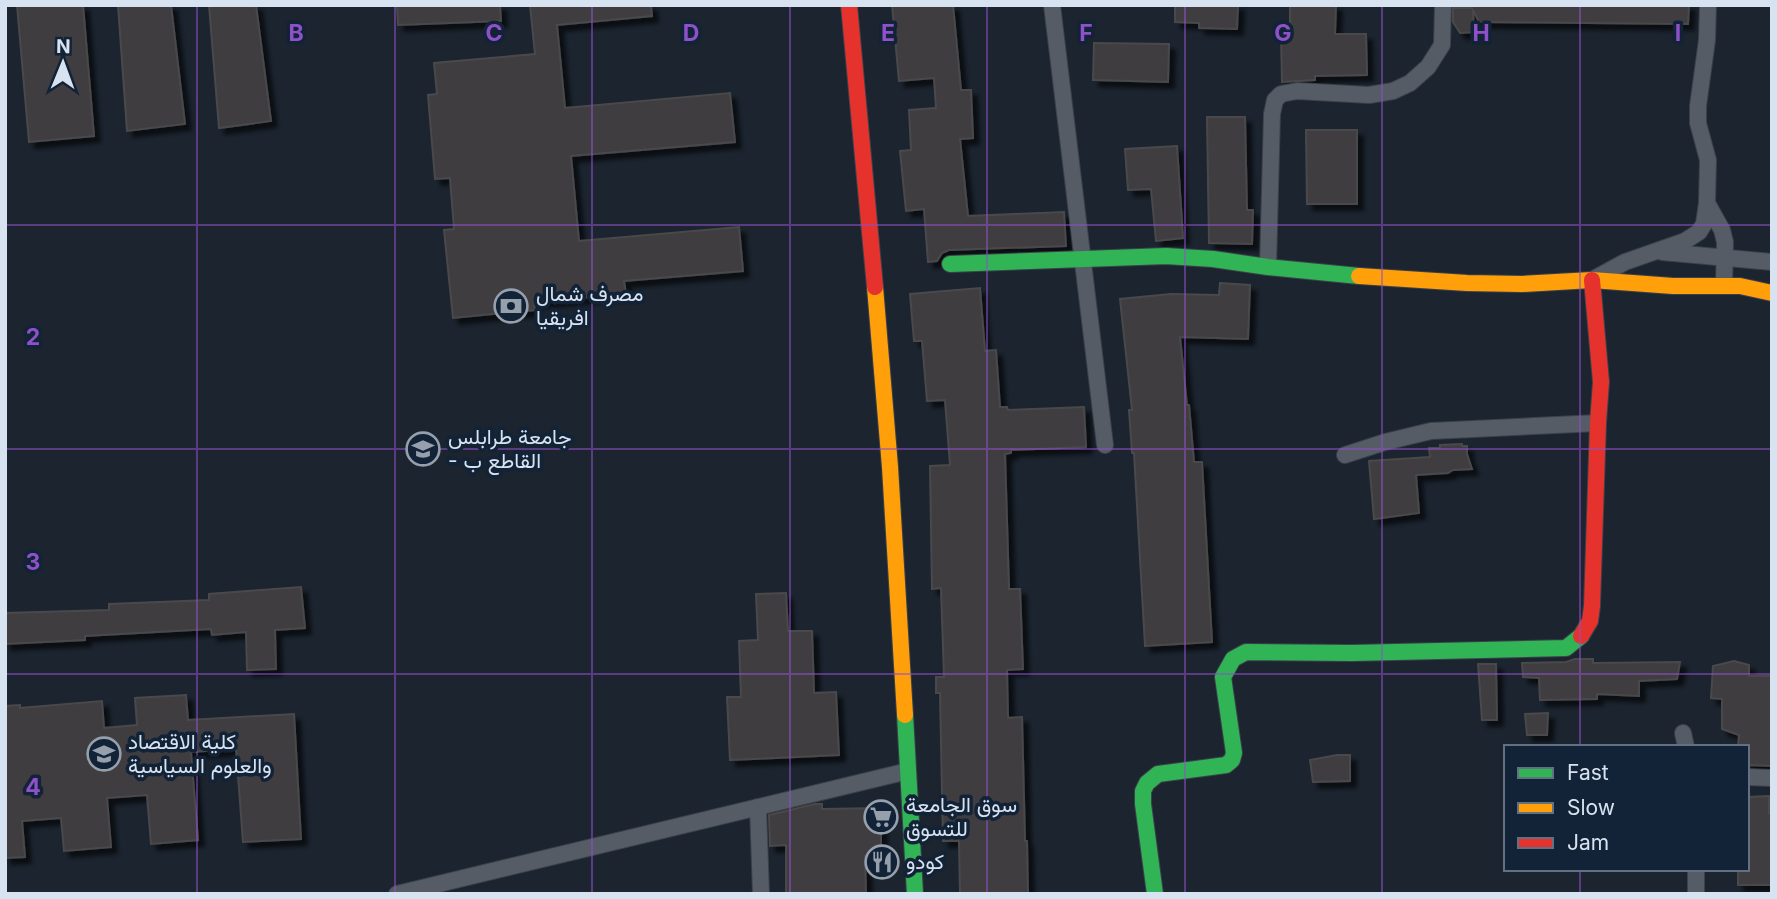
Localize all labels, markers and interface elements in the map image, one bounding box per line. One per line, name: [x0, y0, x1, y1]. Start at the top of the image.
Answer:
text: B: [288, 19, 304, 47]
text: C: [485, 19, 503, 47]
text: D: [683, 19, 699, 47]
text: E: [881, 19, 895, 47]
text: F: [1079, 19, 1093, 47]
text: G: [1274, 19, 1292, 47]
text: H: [1472, 19, 1490, 47]
text: I: [1675, 19, 1681, 47]
north arrow: [28, 28, 98, 98]
text: N: [56, 35, 71, 58]
place label: مصرف شمال افريقيا: [536, 281, 644, 331]
bank icon: مصرف شمال افريقيا: [492, 287, 530, 325]
text: 2: [26, 323, 40, 351]
place label: جامعة طرابلس - القاطع ب: [448, 424, 572, 475]
school or university icon: جامعة طرابلس - القاطع ب: [404, 430, 442, 468]
text: 3: [26, 548, 40, 576]
place label: كلية الاقتصاد والعلوم السياسية: [128, 729, 272, 780]
school or university icon: كلية الاقتصاد والعلوم السياسية: [85, 735, 123, 773]
legend: [1504, 745, 1749, 871]
text: Fast: [1567, 760, 1609, 785]
text: 4: [25, 773, 41, 801]
place label: سوق الجامعة للتسوق: [906, 792, 1017, 842]
text: Slow: [1567, 795, 1615, 820]
supermarket icon: سوق الجامعة للتسوق: [862, 798, 900, 836]
text: Jam: [1567, 830, 1609, 855]
restaurant icon: كودو: [863, 843, 901, 881]
place label: كودو: [906, 849, 944, 875]

